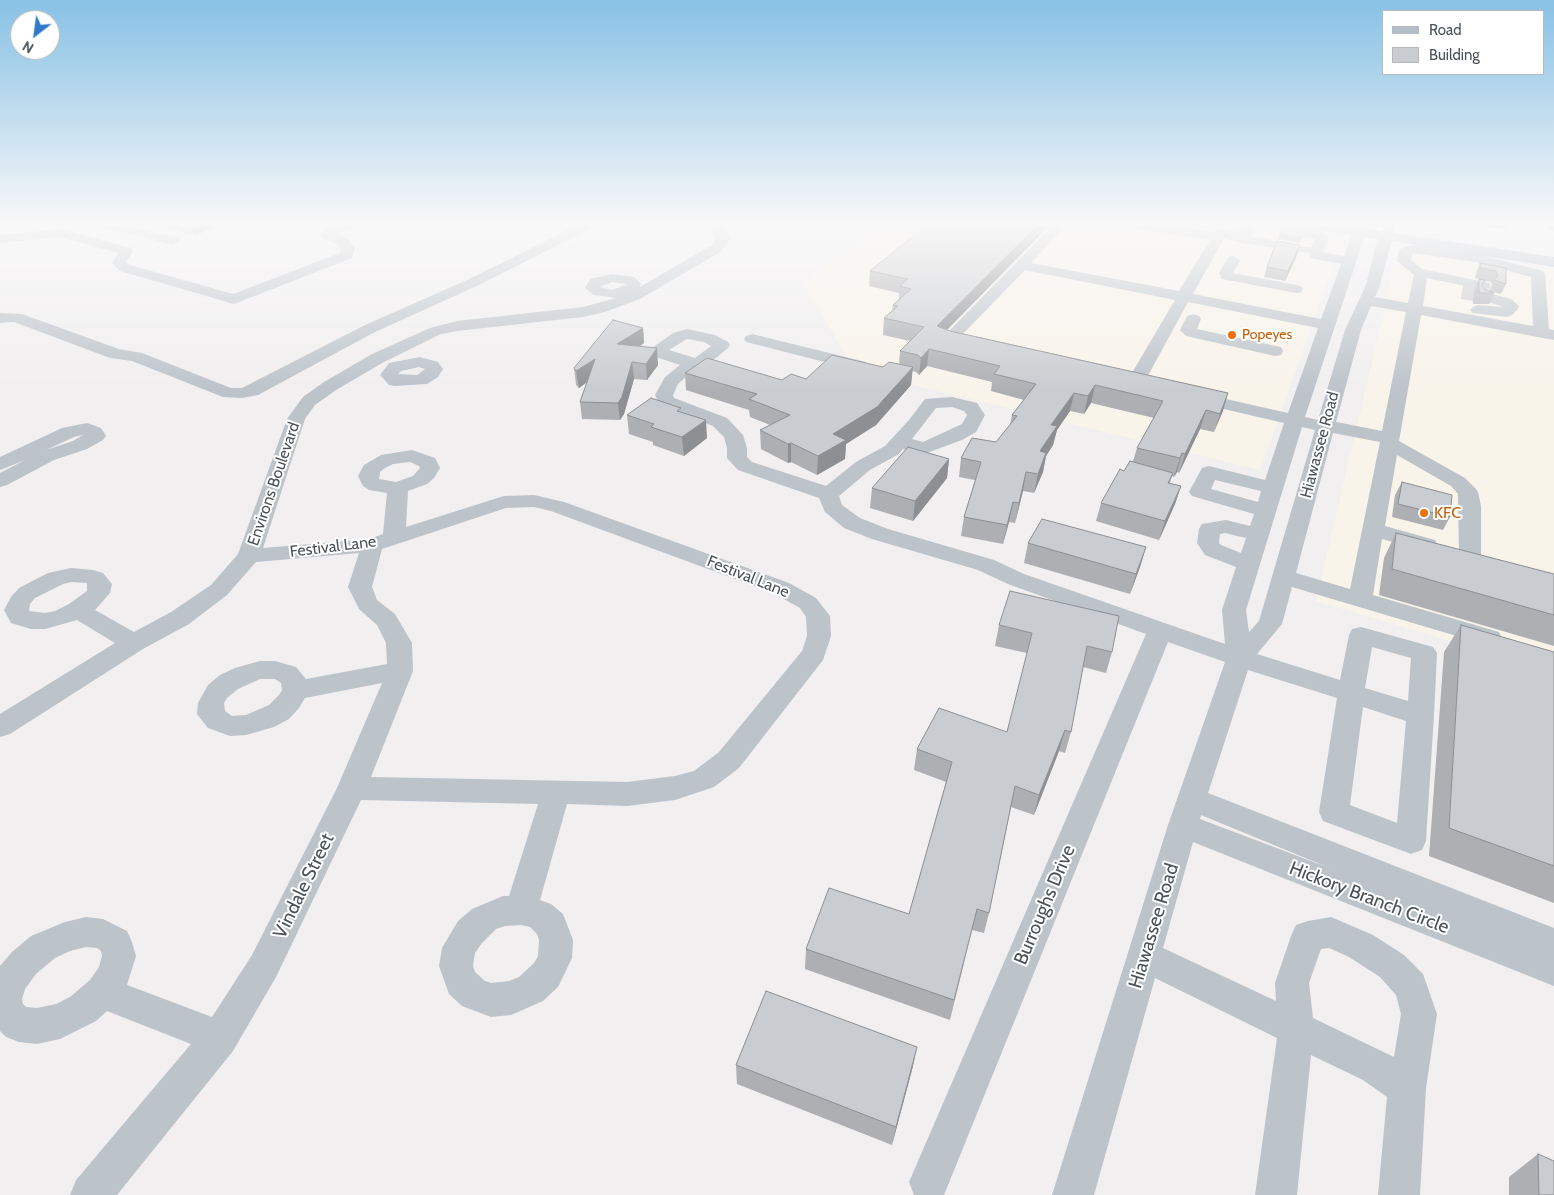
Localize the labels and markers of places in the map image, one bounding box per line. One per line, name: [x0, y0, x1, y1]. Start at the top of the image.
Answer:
place label: Popeyes: [1242, 327, 1292, 343]
marker: Popeyes: [1226, 329, 1238, 341]
place label: KFC: [1434, 503, 1461, 523]
marker: KFC: [1418, 507, 1430, 519]

